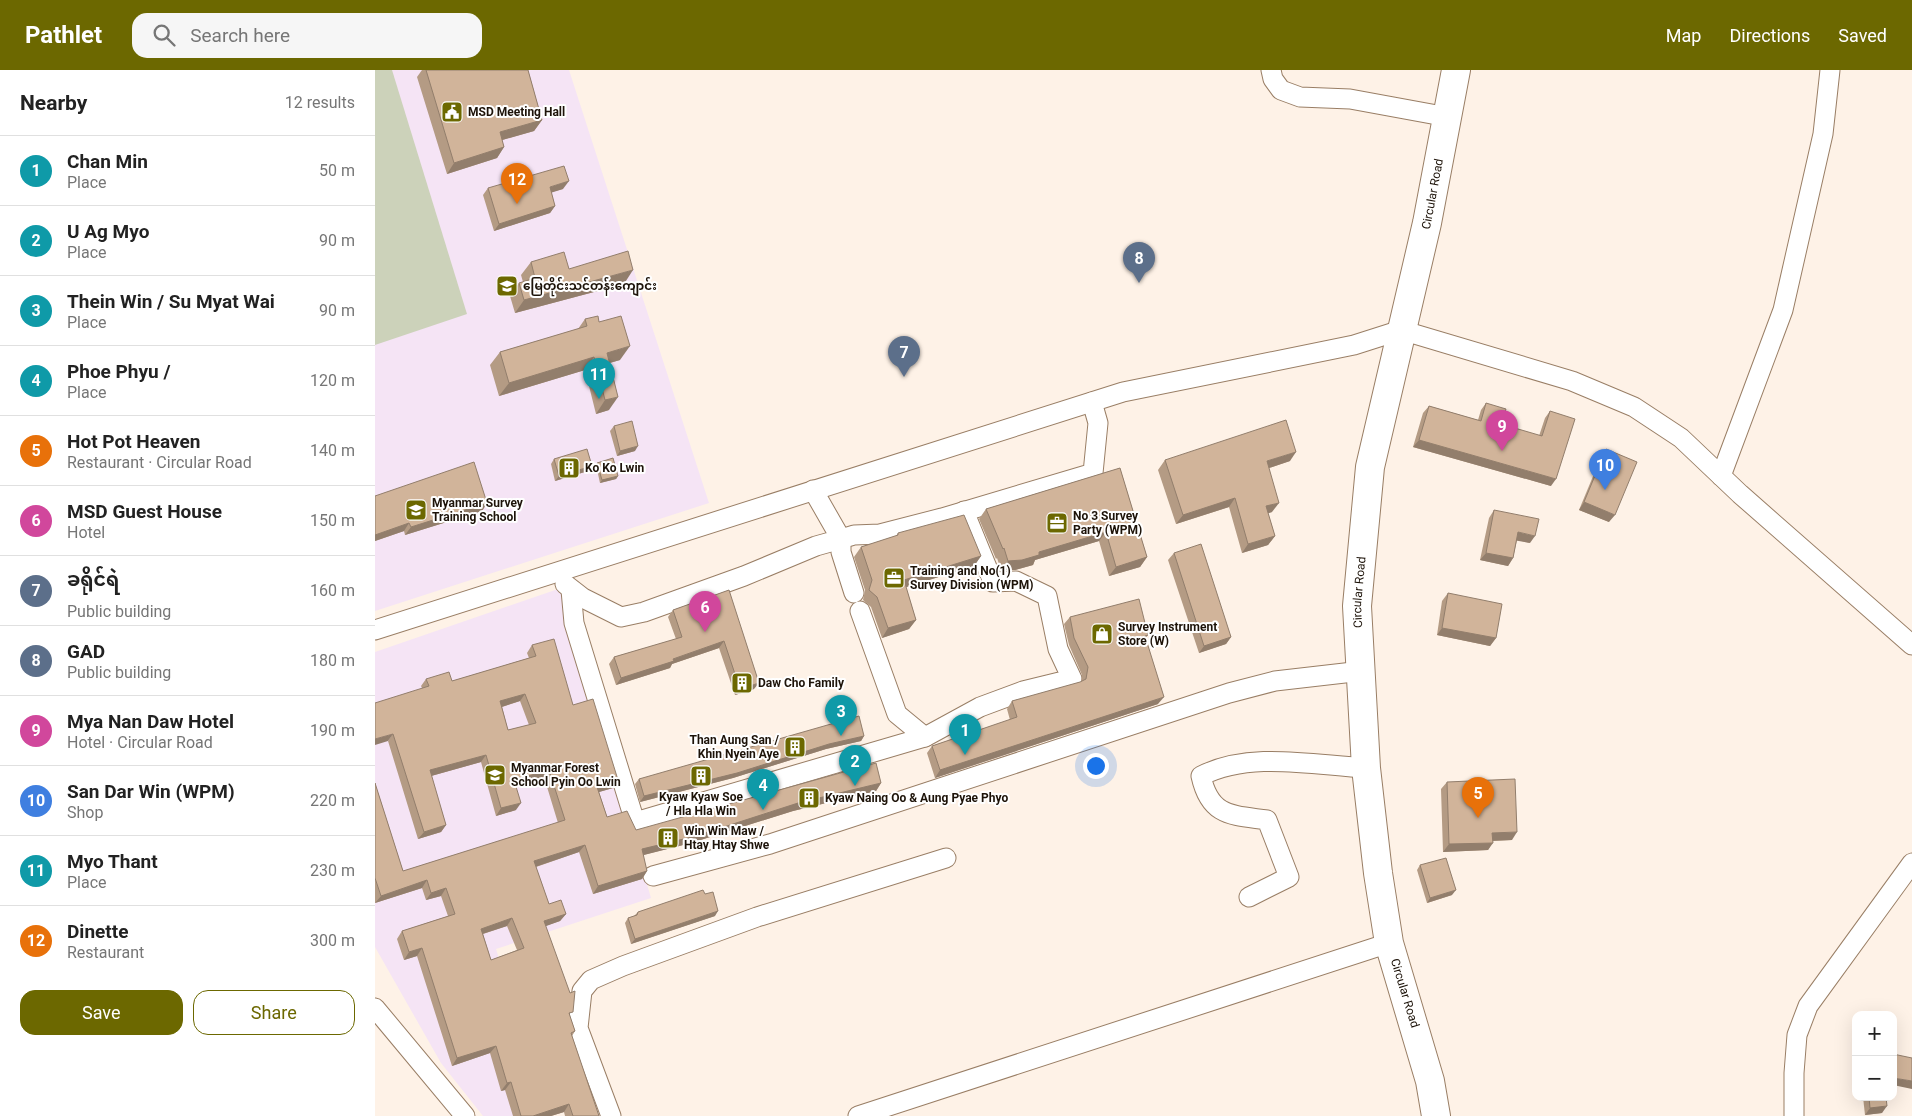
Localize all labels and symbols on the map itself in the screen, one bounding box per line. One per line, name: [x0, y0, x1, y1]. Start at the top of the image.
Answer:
public building icon: MSD Meeting Hall: [440, 100, 464, 124]
place label: MSD Meeting Hall: [468, 105, 565, 119]
street label: Circular Road: [1419, 157, 1446, 231]
pin: 12: [501, 163, 533, 204]
pin: 8: [1123, 242, 1155, 283]
school or university icon: မြေတိုင်းသင်တန်းကျောင်း: [495, 274, 519, 298]
place label: မြေတိုင်းသင်တန်းကျောင်း: [523, 276, 657, 297]
pin: 7: [888, 336, 920, 377]
pin: 11: [583, 358, 615, 399]
pin: 9: [1486, 410, 1518, 451]
pin: 10: [1589, 449, 1621, 490]
building icon: Ko Ko Lwin: [557, 456, 581, 480]
place label: Ko Ko Lwin: [585, 461, 645, 475]
place label: Myanmar Survey Training School: [432, 496, 524, 524]
school or university icon: Myanmar Survey Training School: [404, 498, 428, 522]
place label: No 3 Survey Party (WPM): [1073, 509, 1142, 537]
office icon: No 3 Survey Party (WPM): [1045, 511, 1069, 535]
street label: Circular Road: [1350, 556, 1369, 628]
place label: Training and No(1) Survey Division (WPM): [910, 564, 1033, 592]
office icon: Training and No(1) Survey Division (WPM): [882, 566, 906, 590]
pin: 6: [689, 591, 721, 632]
place label: Survey Instrument Store (W): [1118, 620, 1217, 648]
shop icon: Survey Instrument Store (W): [1090, 622, 1114, 646]
building icon: Daw Cho Family: [730, 671, 754, 695]
place label: Daw Cho Family: [758, 676, 845, 690]
pin: 3: [825, 695, 857, 736]
pin: 1: [949, 714, 981, 755]
place label: Than Aung San / Khin Nyein Aye: [689, 733, 780, 761]
building icon: Than Aung San / Khin Nyein Aye: [783, 735, 807, 759]
pin: 2: [839, 745, 871, 786]
your location: [1083, 753, 1109, 779]
place label: Myanmar Forest School Pyin Oo Lwin: [511, 761, 621, 789]
school or university icon: Myanmar Forest School Pyin Oo Lwin: [483, 763, 507, 787]
building icon: Kyaw Kyaw Soe / Hla Hla Win: [689, 764, 713, 788]
pin: 4: [747, 769, 779, 810]
pin: 5: [1462, 777, 1494, 818]
building icon: Kyaw Naing Oo & Aung Pyae Phyo: [797, 786, 821, 810]
place label: Kyaw Kyaw Soe / Hla Hla Win: [659, 790, 743, 818]
place label: Kyaw Naing Oo & Aung Pyae Phyo: [825, 791, 1008, 805]
place label: Win Win Maw / Htay Htay Shwe: [684, 824, 770, 852]
building icon: Win Win Maw / Htay Htay Shwe: [656, 826, 680, 850]
street label: Circular Road: [1388, 957, 1422, 1029]

